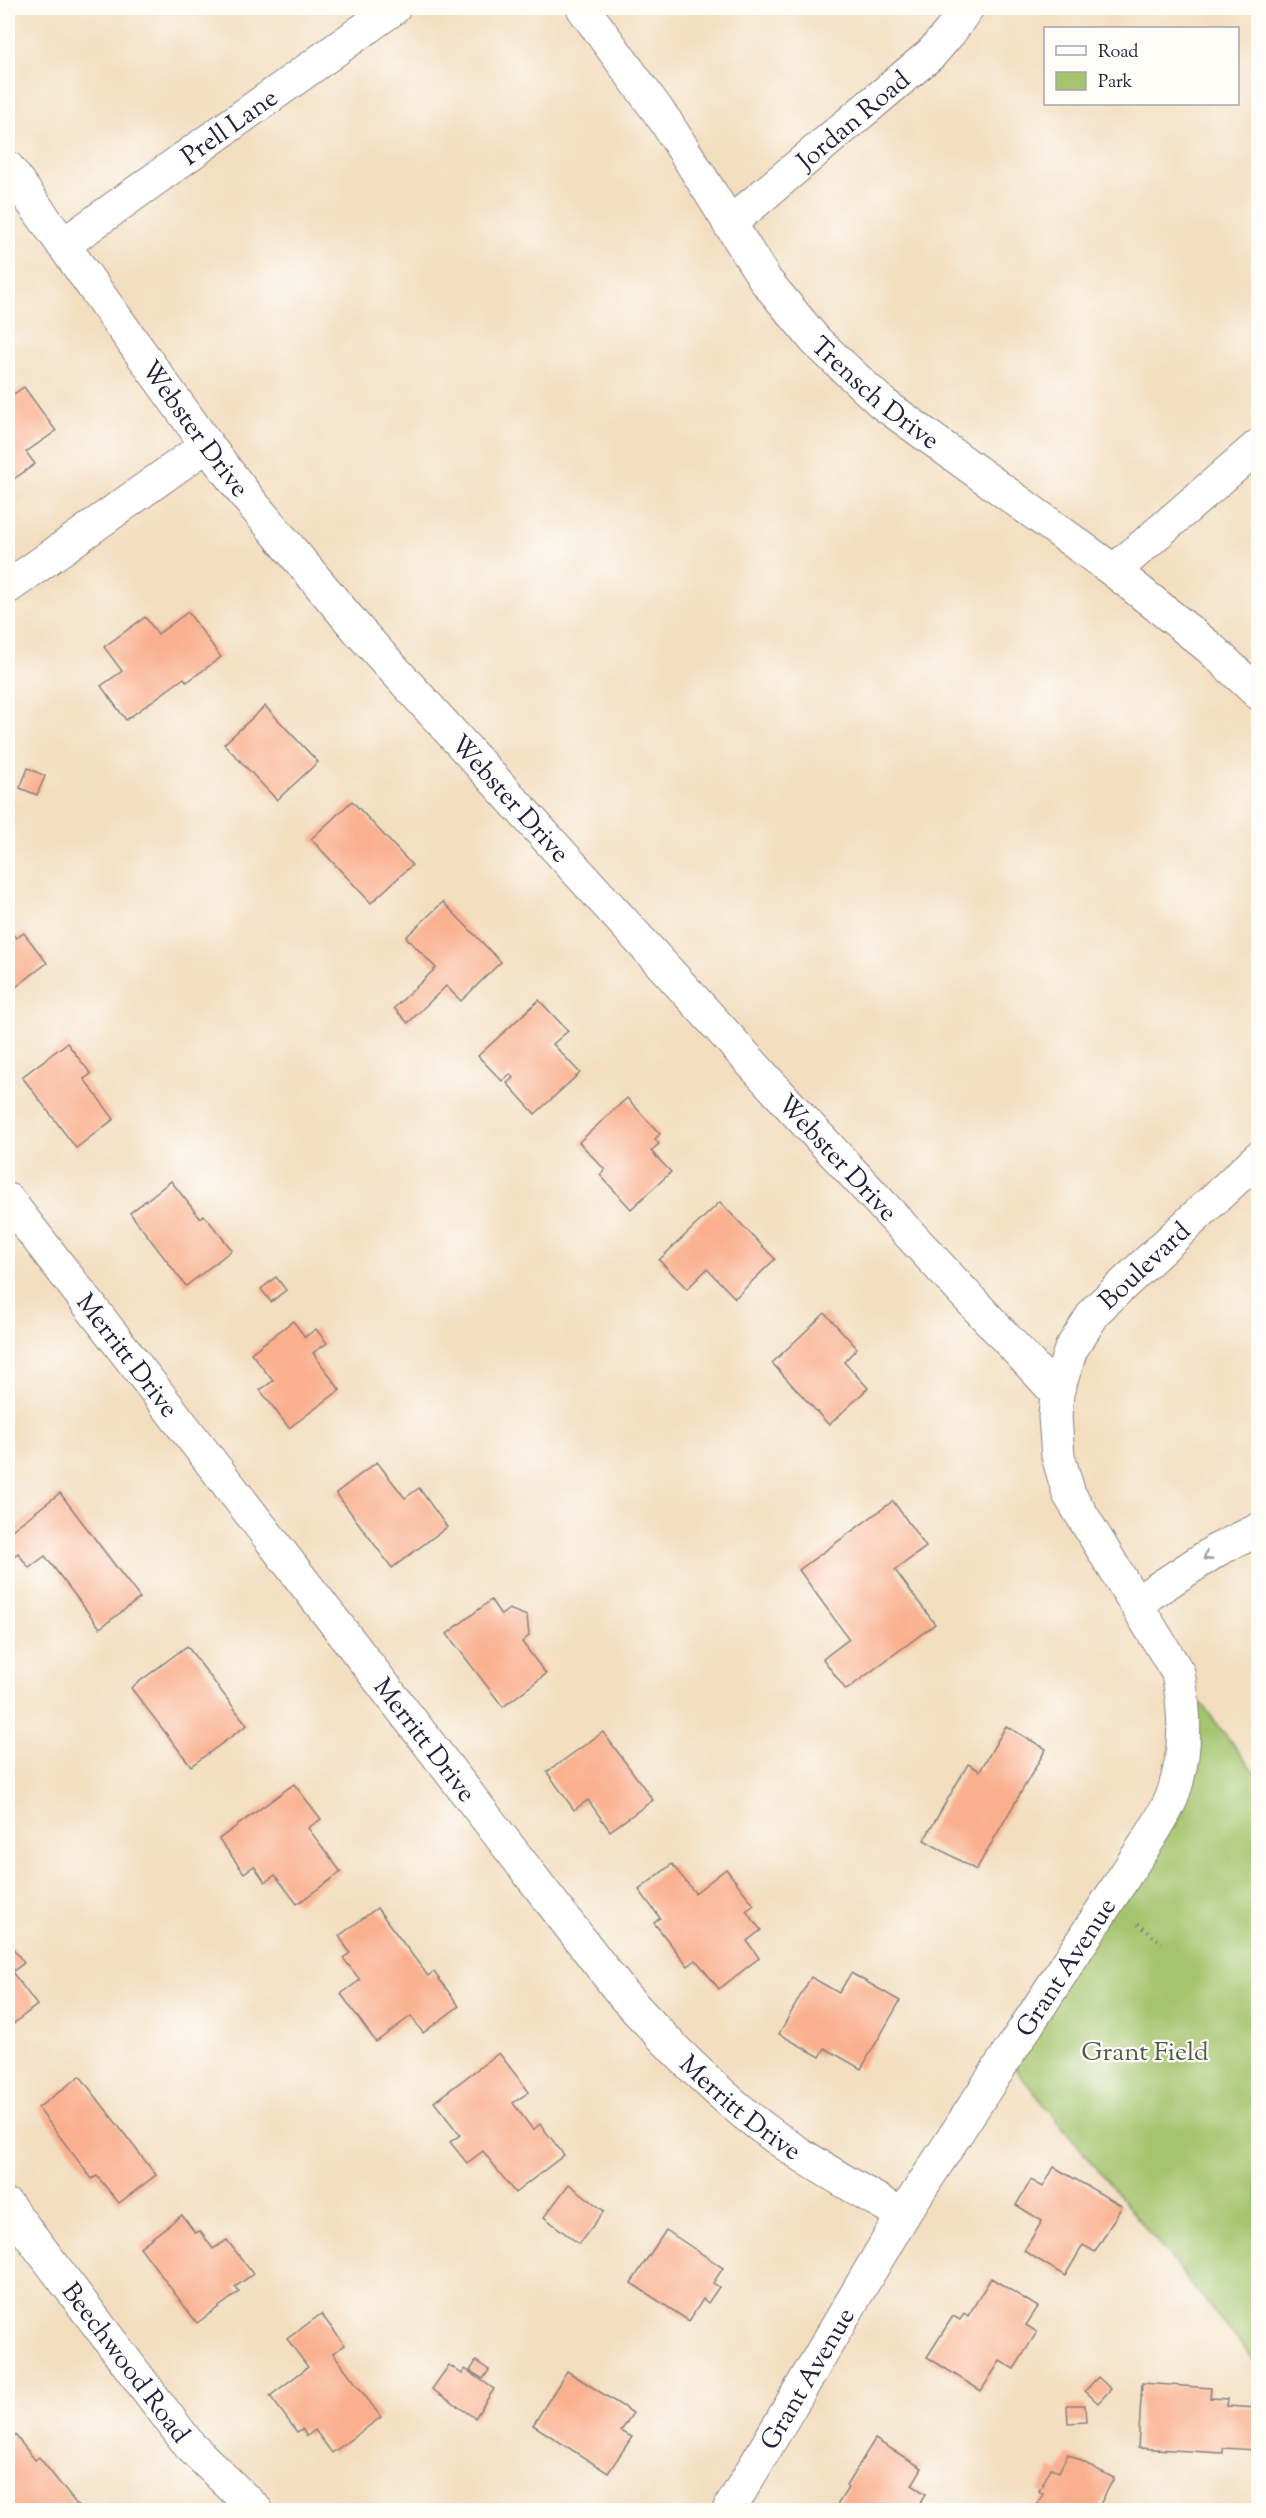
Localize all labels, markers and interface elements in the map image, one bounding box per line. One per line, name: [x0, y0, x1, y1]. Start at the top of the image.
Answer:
legend: [1044, 27, 1239, 105]
text: Road: [1098, 40, 1138, 66]
street label: Jordan Road: [788, 63, 919, 181]
text: Park: [1098, 70, 1133, 96]
street label: Prell Lane: [174, 81, 286, 176]
street label: Trensch Drive: [801, 329, 946, 460]
street label: Webster Drive: [131, 354, 257, 506]
street label: Webster Drive: [441, 728, 577, 872]
street label: Webster Drive: [768, 1087, 905, 1231]
street label: Boulevard: [1091, 1214, 1200, 1319]
street label: Merritt Drive: [66, 1287, 186, 1427]
one-way arrow: [1202, 1550, 1213, 1561]
street label: Merritt Drive: [363, 1671, 483, 1811]
street label: Grant Avenue: [1008, 1891, 1126, 2045]
park label: Grant Field: [1081, 2035, 1209, 2072]
street label: Merritt Drive: [670, 2048, 808, 2171]
street label: Beechwood Road: [51, 2276, 198, 2452]
street label: Grant Avenue: [752, 2301, 865, 2458]

